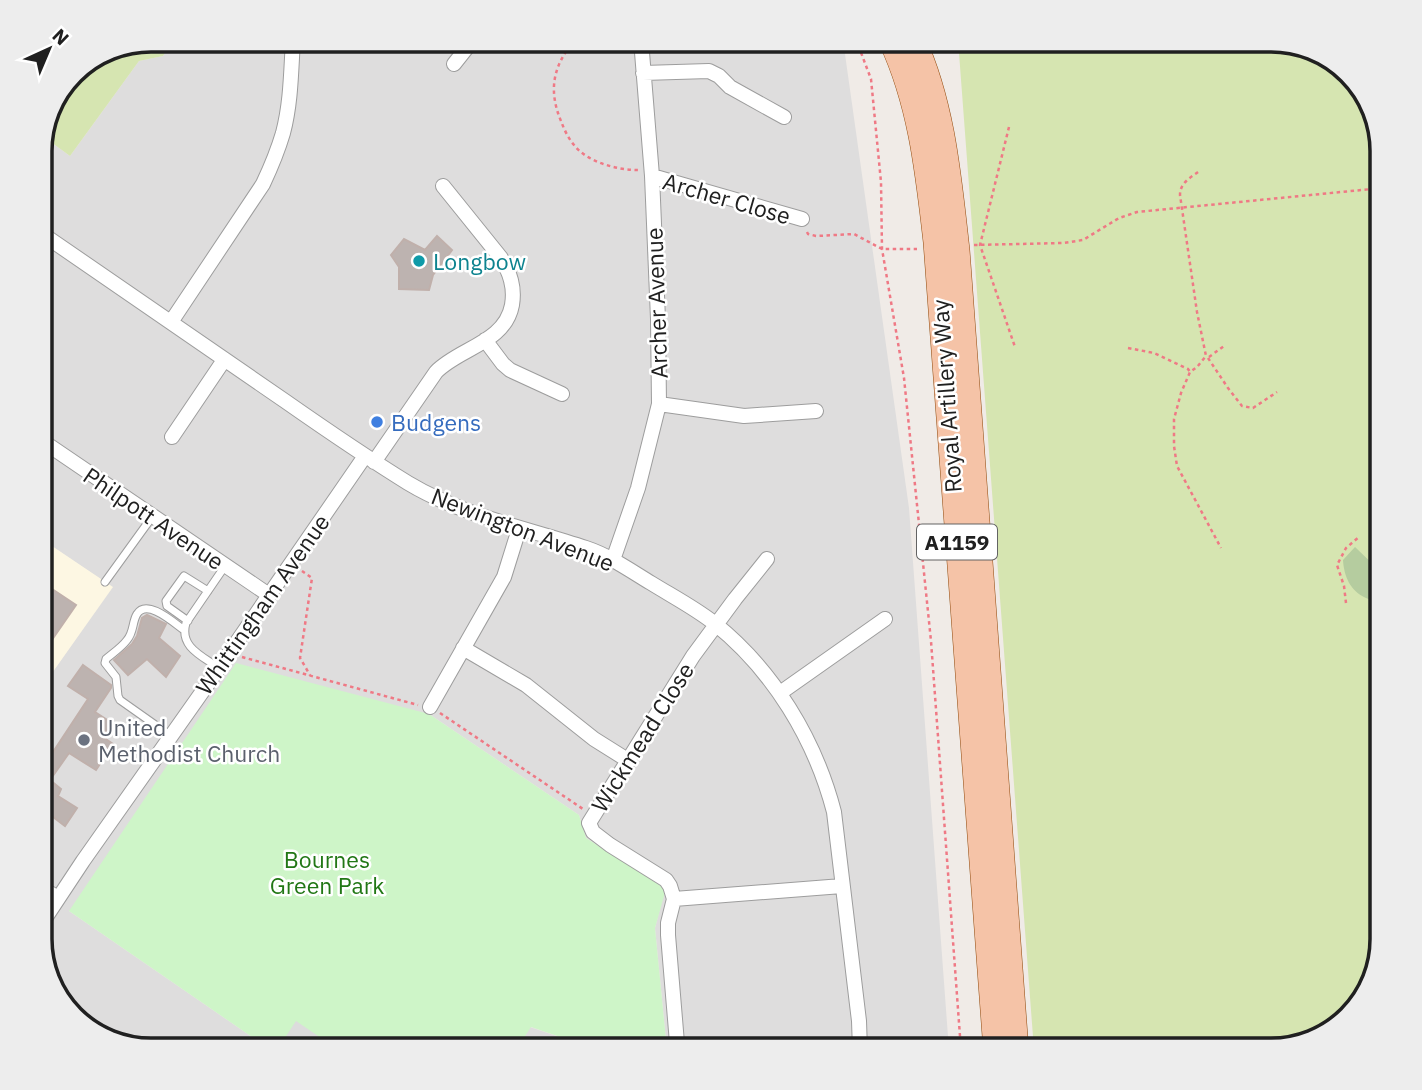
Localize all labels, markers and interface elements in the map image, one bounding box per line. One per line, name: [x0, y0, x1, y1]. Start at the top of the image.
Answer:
north arrow: [14, 14, 84, 84]
text: N: [48, 23, 74, 50]
street label: Archer Close: [660, 165, 794, 231]
street label: Archer Avenue: [638, 227, 674, 379]
place label: Longbow: [433, 246, 526, 276]
marker: Longbow: [411, 253, 427, 269]
street label: Royal Artillery Way: [924, 298, 968, 494]
place label: Budgens: [391, 407, 481, 437]
marker: Budgens: [369, 414, 385, 430]
street label: Philpott Avenue: [78, 460, 230, 576]
street label: Newington Avenue: [427, 480, 619, 578]
street label: Whittingham Avenue: [188, 508, 336, 700]
road number: A1159: [917, 524, 997, 560]
street label: Wickmead Close: [584, 657, 700, 817]
place label: United Methodist Church: [98, 712, 280, 768]
marker: United Methodist Church: [76, 732, 92, 748]
park label: Bournes Green Park: [270, 844, 384, 900]

